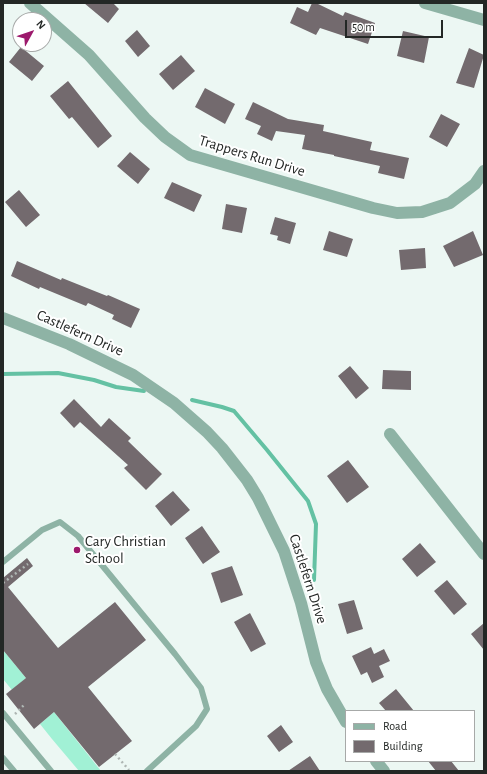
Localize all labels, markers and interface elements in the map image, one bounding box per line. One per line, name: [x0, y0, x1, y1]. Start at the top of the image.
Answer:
north arrow: [12, 12, 52, 52]
scale bar: [347, 12, 445, 38]
text: N: [34, 18, 47, 31]
text: 50 m: [352, 21, 375, 33]
street label: Trappers Run Drive: [197, 131, 307, 181]
street label: Castlefern Drive: [34, 306, 126, 360]
place label: Cary Christian School: [85, 532, 166, 567]
street label: Castlefern Drive: [285, 532, 331, 626]
marker: Cary Christian School: [72, 545, 82, 555]
legend: [345, 710, 475, 762]
text: Road: [383, 720, 407, 732]
text: Building: [383, 740, 423, 752]

